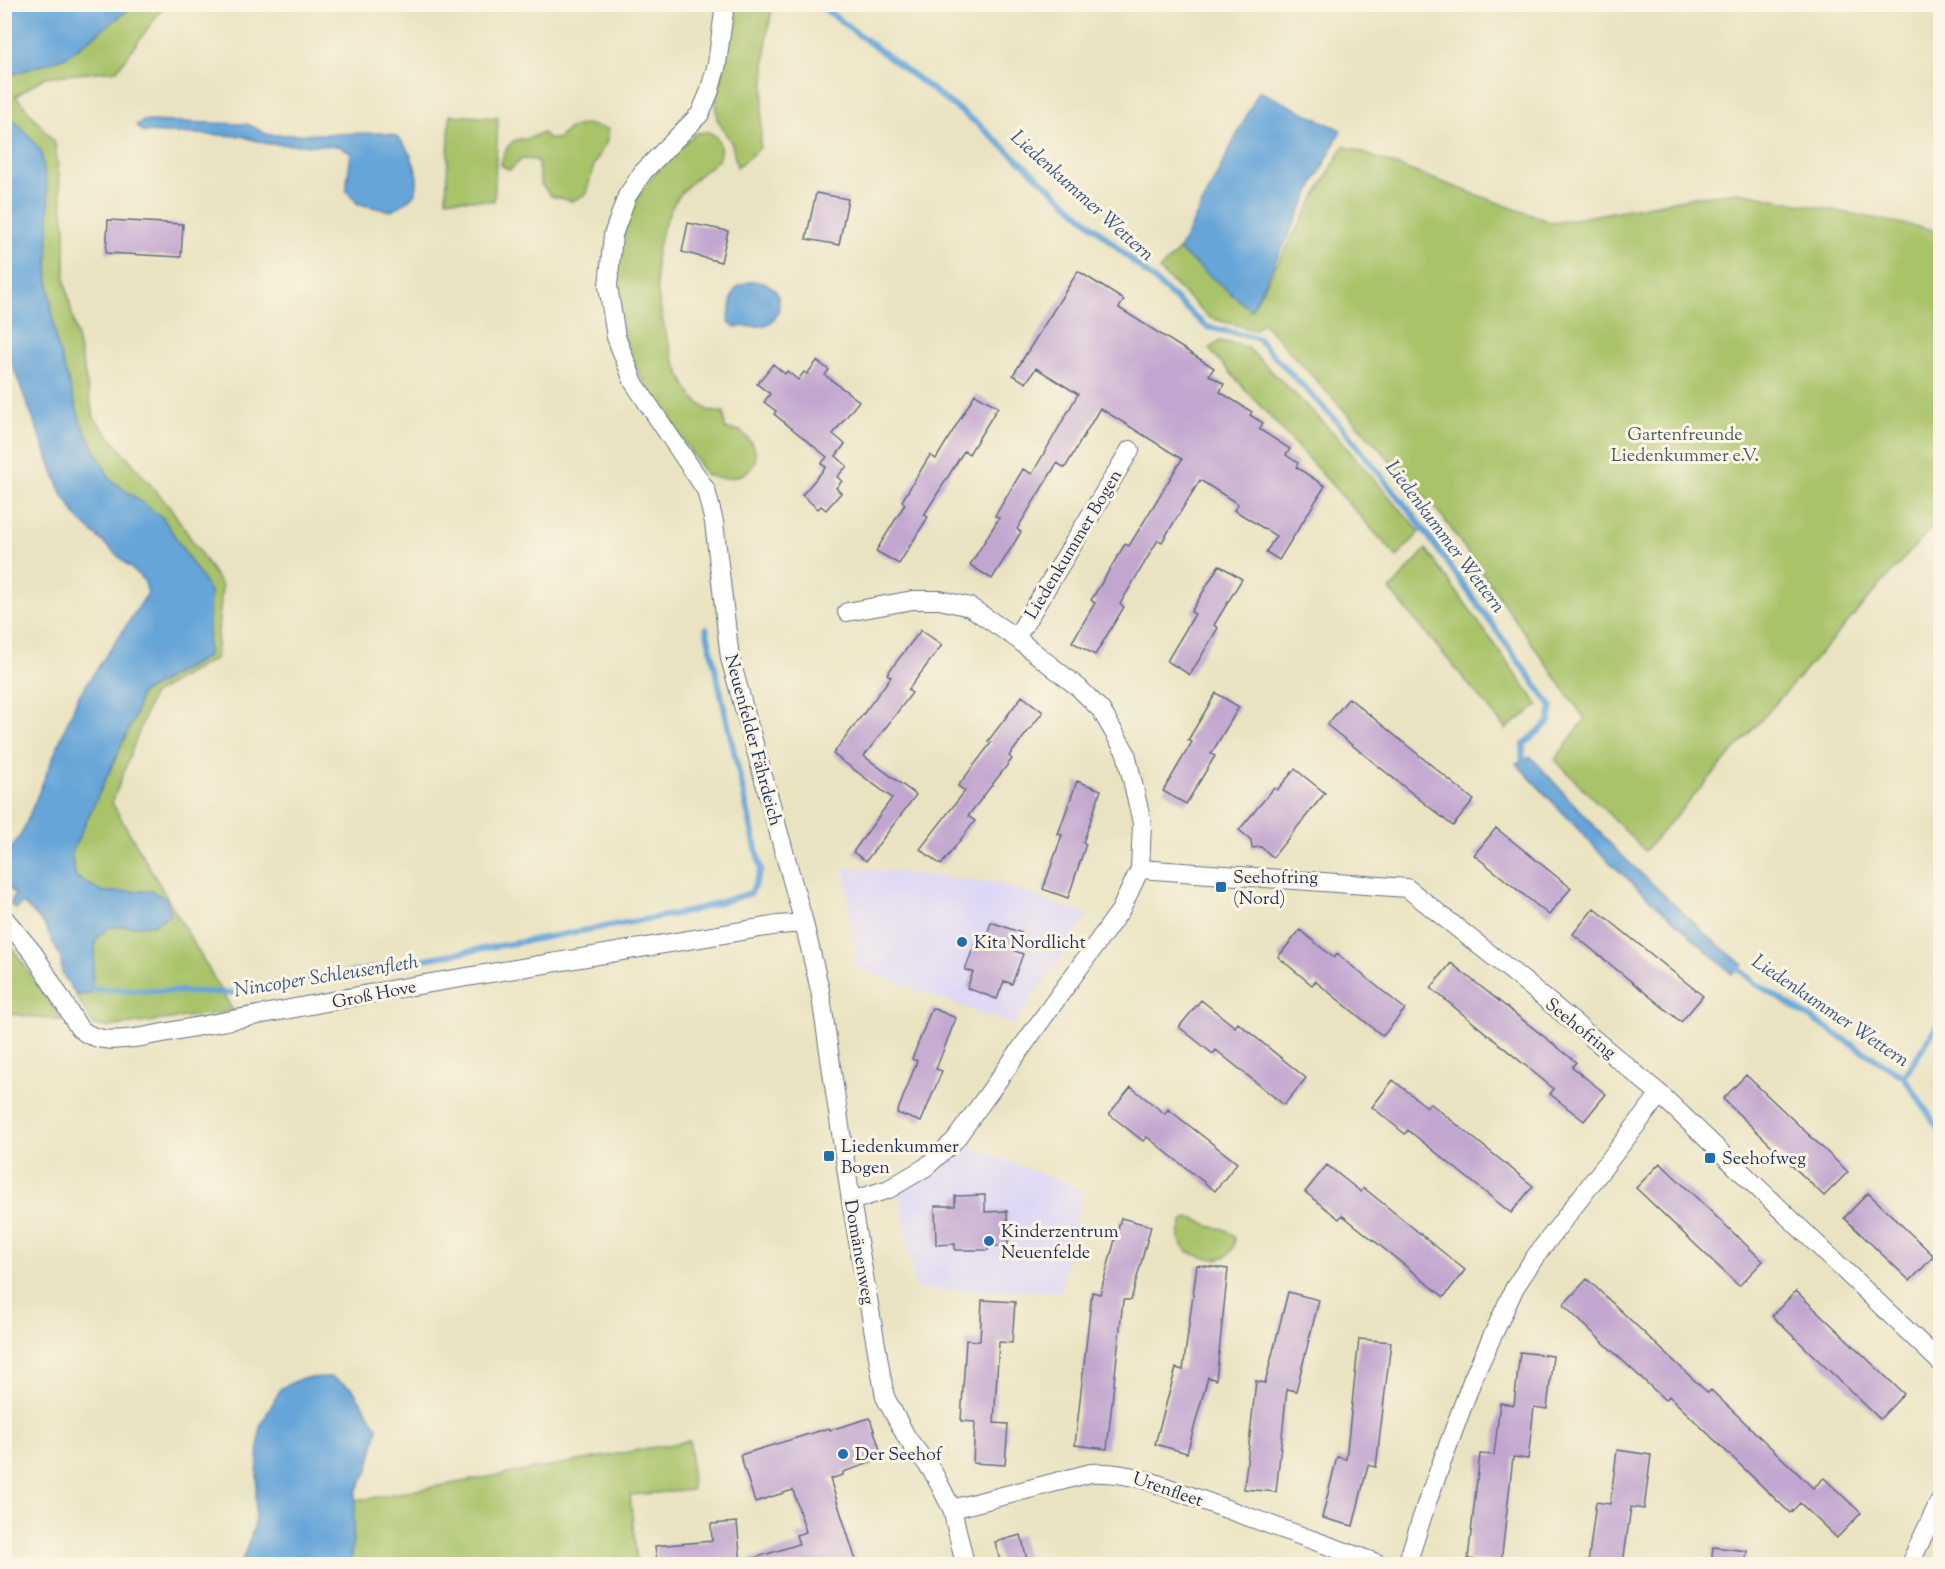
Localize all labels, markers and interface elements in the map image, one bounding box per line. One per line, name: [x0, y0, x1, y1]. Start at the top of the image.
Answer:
water label: Liedenkummer Wettern: [1003, 124, 1160, 270]
park label: Gartenfreunde Liedenkummer e.V.: [1611, 423, 1759, 470]
water label: Liedenkummer Wettern: [1377, 455, 1512, 620]
street label: Liedenkummer Bogen: [1020, 465, 1130, 625]
street label: Neuenfelder Fährdeich: [717, 652, 788, 830]
place label: Seehofring (Nord): [1233, 866, 1318, 913]
marker: Seehofring (Nord): [1214, 880, 1228, 894]
place label: Kita Nordlicht: [974, 931, 1086, 957]
marker: Kita Nordlicht: [955, 935, 969, 949]
water label: Liedenkummer Wettern: [1745, 948, 1915, 1076]
water label: Nincoper Schleusenfleth: [232, 949, 421, 1006]
street label: Groß Hove: [330, 975, 419, 1017]
street label: Seehofring: [1539, 993, 1621, 1067]
place label: Liedenkummer Bogen: [841, 1135, 959, 1182]
place label: Seehofweg: [1722, 1147, 1806, 1173]
marker: Liedenkummer Bogen: [822, 1149, 836, 1163]
marker: Seehofweg: [1703, 1151, 1717, 1165]
street label: Domänenweg: [836, 1198, 880, 1307]
place label: Kinderzentrum Neuenfelde: [1001, 1220, 1119, 1267]
marker: Kinderzentrum Neuenfelde: [982, 1234, 996, 1248]
place label: Der Seehof: [855, 1443, 943, 1469]
marker: Der Seehof: [836, 1447, 850, 1461]
street label: Urenfleet: [1129, 1467, 1206, 1515]

